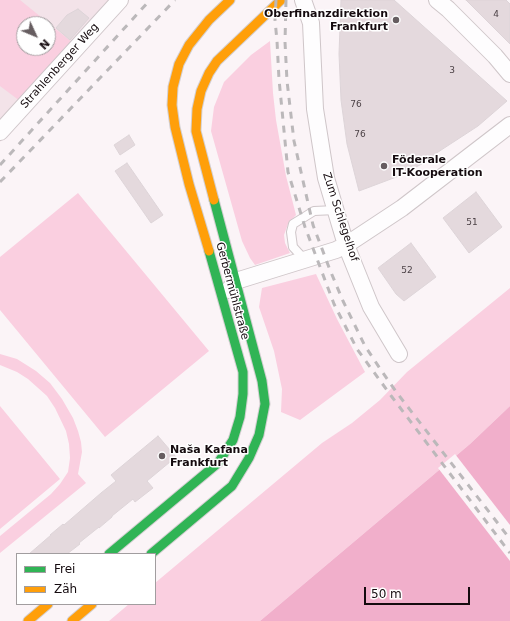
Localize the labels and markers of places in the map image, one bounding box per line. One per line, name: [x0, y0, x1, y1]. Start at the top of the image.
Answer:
place label: Oberfinanzdirektion Frankfurt: [264, 7, 388, 33]
marker: Oberfinanzdirektion Frankfurt: [391, 15, 401, 25]
place label: Föderale IT-Kooperation: [392, 153, 483, 179]
marker: Föderale IT-Kooperation: [379, 161, 389, 171]
place label: Naša Kafana Frankfurt: [170, 443, 248, 469]
marker: Naša Kafana Frankfurt: [157, 451, 167, 461]

